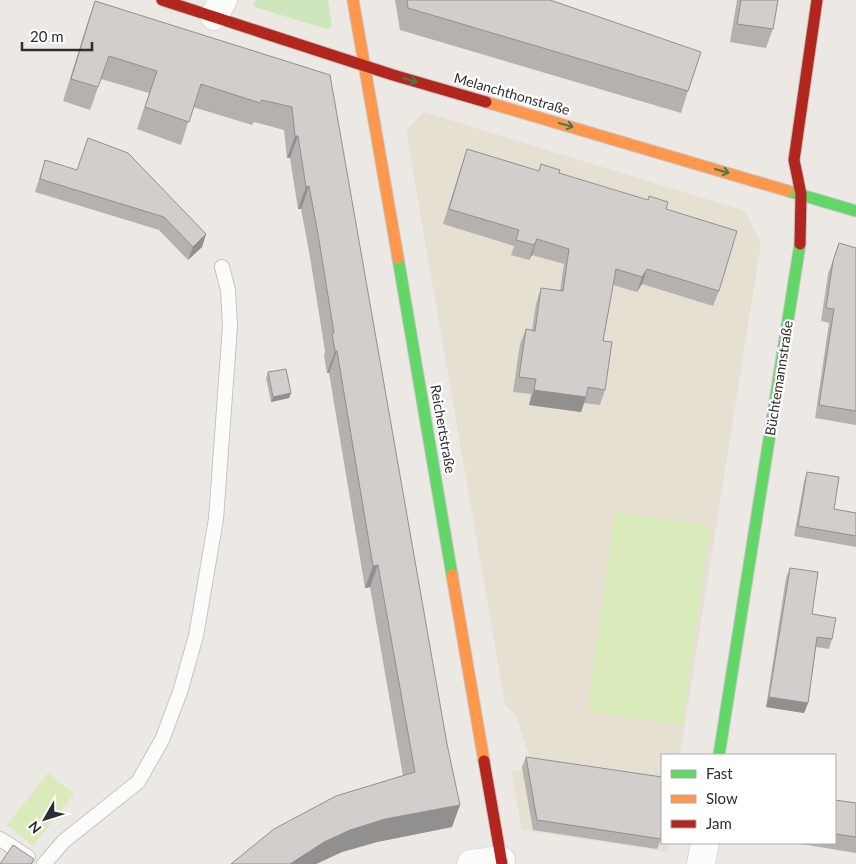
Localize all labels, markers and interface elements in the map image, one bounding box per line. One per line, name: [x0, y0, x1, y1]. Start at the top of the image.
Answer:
scale bar: [22, 20, 92, 52]
text: 20 m: [30, 27, 64, 45]
street label: Melanchthonstraße: [452, 69, 572, 118]
one-way arrow: [402, 75, 418, 85]
one-way arrow: [558, 121, 574, 131]
one-way arrow: [714, 167, 730, 177]
street label: Büchtemannstraße: [761, 319, 796, 437]
street label: Reichertstraße: [427, 383, 460, 475]
legend: [661, 754, 836, 844]
text: Fast: [706, 764, 733, 782]
text: Slow: [706, 789, 738, 807]
north arrow: [20, 794, 70, 844]
text: Jam: [706, 814, 732, 832]
text: N: [25, 818, 45, 837]

